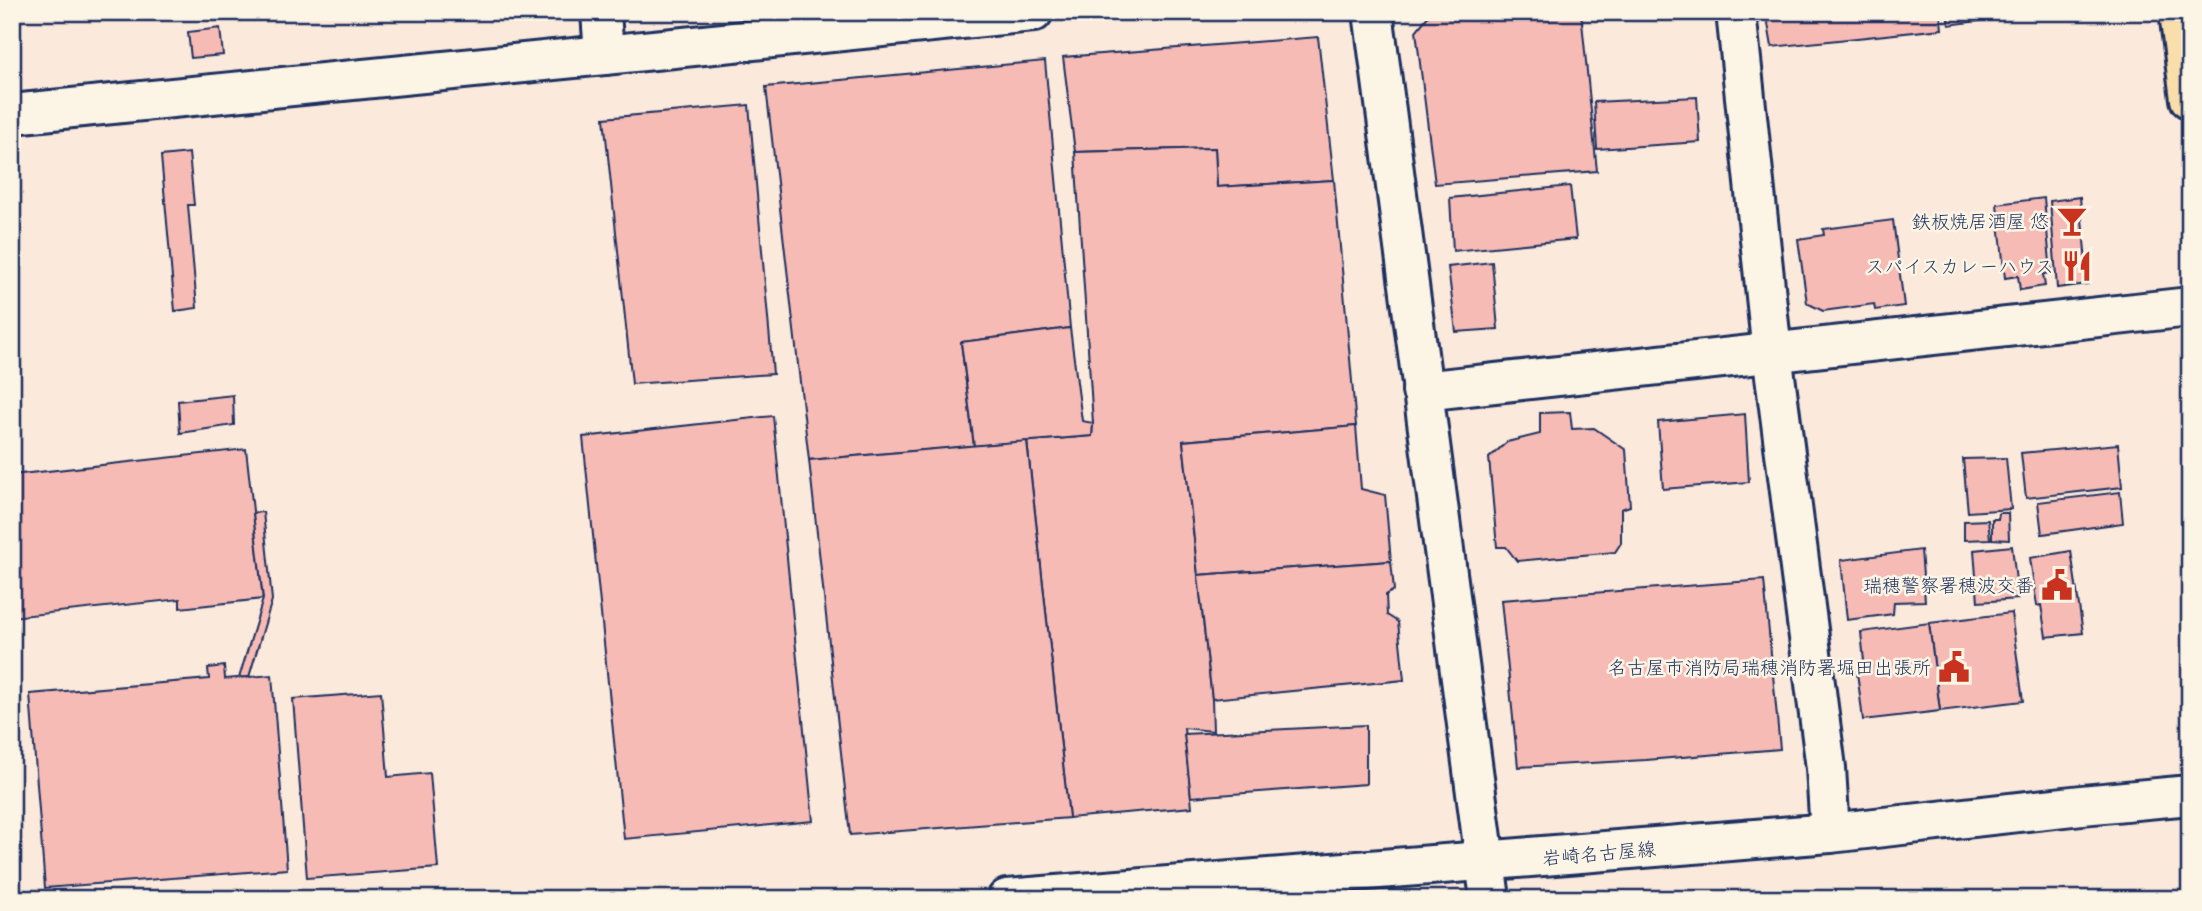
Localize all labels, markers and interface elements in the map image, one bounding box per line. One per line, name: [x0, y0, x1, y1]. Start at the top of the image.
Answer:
bar icon: 鉄板焼居酒屋 悠: [2055, 204, 2089, 238]
place label: 鉄板焼居酒屋 悠: [1911, 209, 2049, 233]
restaurant icon: スパイスカレーハウス: [2060, 249, 2094, 283]
place label: スパイスカレーハウス: [1865, 254, 2054, 278]
public building icon: 瑞穂警察署穂波交番: [2040, 568, 2074, 602]
place label: 瑞穂警察署穂波交番: [1863, 573, 2034, 597]
public building icon: 名古屋市消防局瑞穂消防署堀田出張所: [1937, 650, 1971, 684]
place label: 名古屋市消防局瑞穂消防署堀田出張所: [1608, 655, 1931, 679]
street label: 岩崎名古屋線: [1541, 836, 1657, 870]

